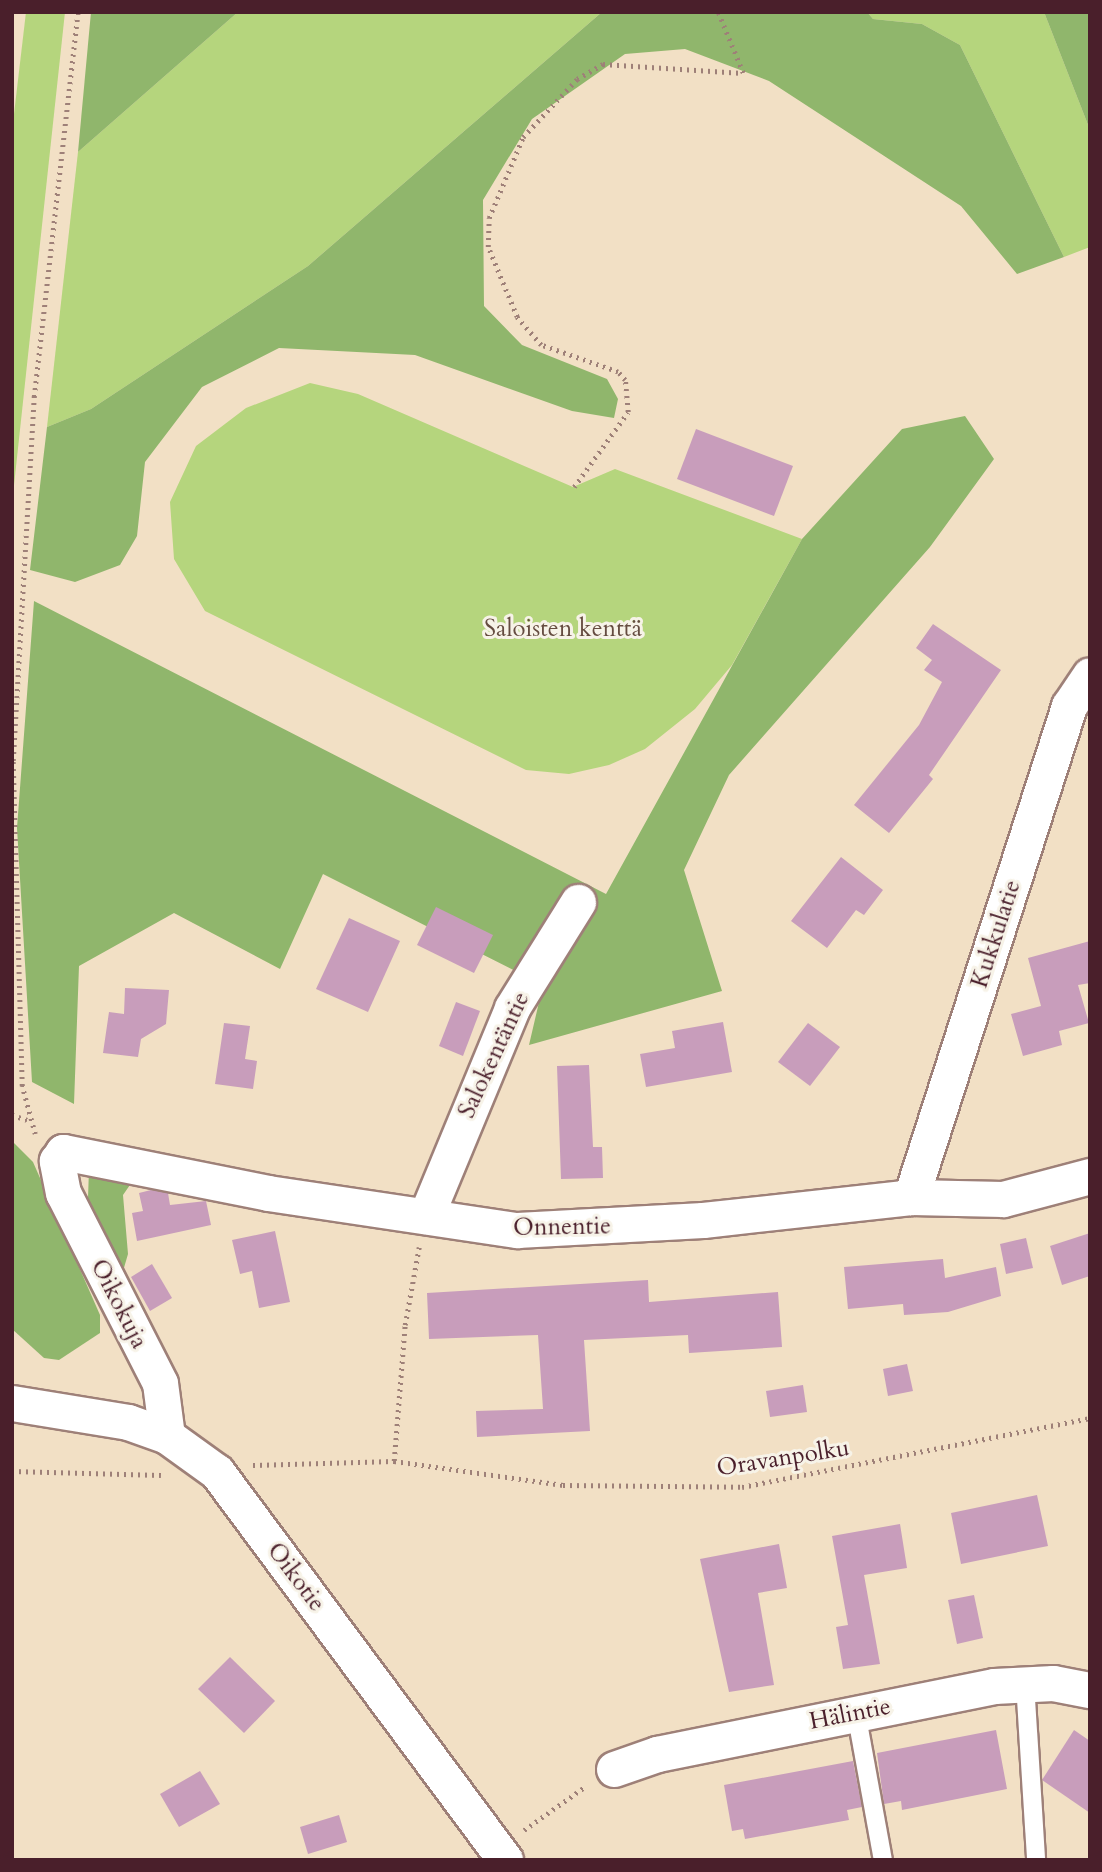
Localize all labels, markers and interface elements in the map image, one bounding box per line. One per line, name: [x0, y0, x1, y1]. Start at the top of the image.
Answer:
park label: Saloisten kenttä: [484, 615, 642, 643]
street label: Kukkulatie: [965, 876, 1027, 992]
street label: Salokentäntie: [452, 987, 536, 1123]
street label: Onnentie: [513, 1212, 611, 1242]
street label: Oikokuja: [84, 1254, 154, 1354]
street label: Oravanpolku: [715, 1433, 851, 1483]
street label: Oikotie: [261, 1537, 331, 1617]
street label: Hälintie: [807, 1692, 893, 1736]

